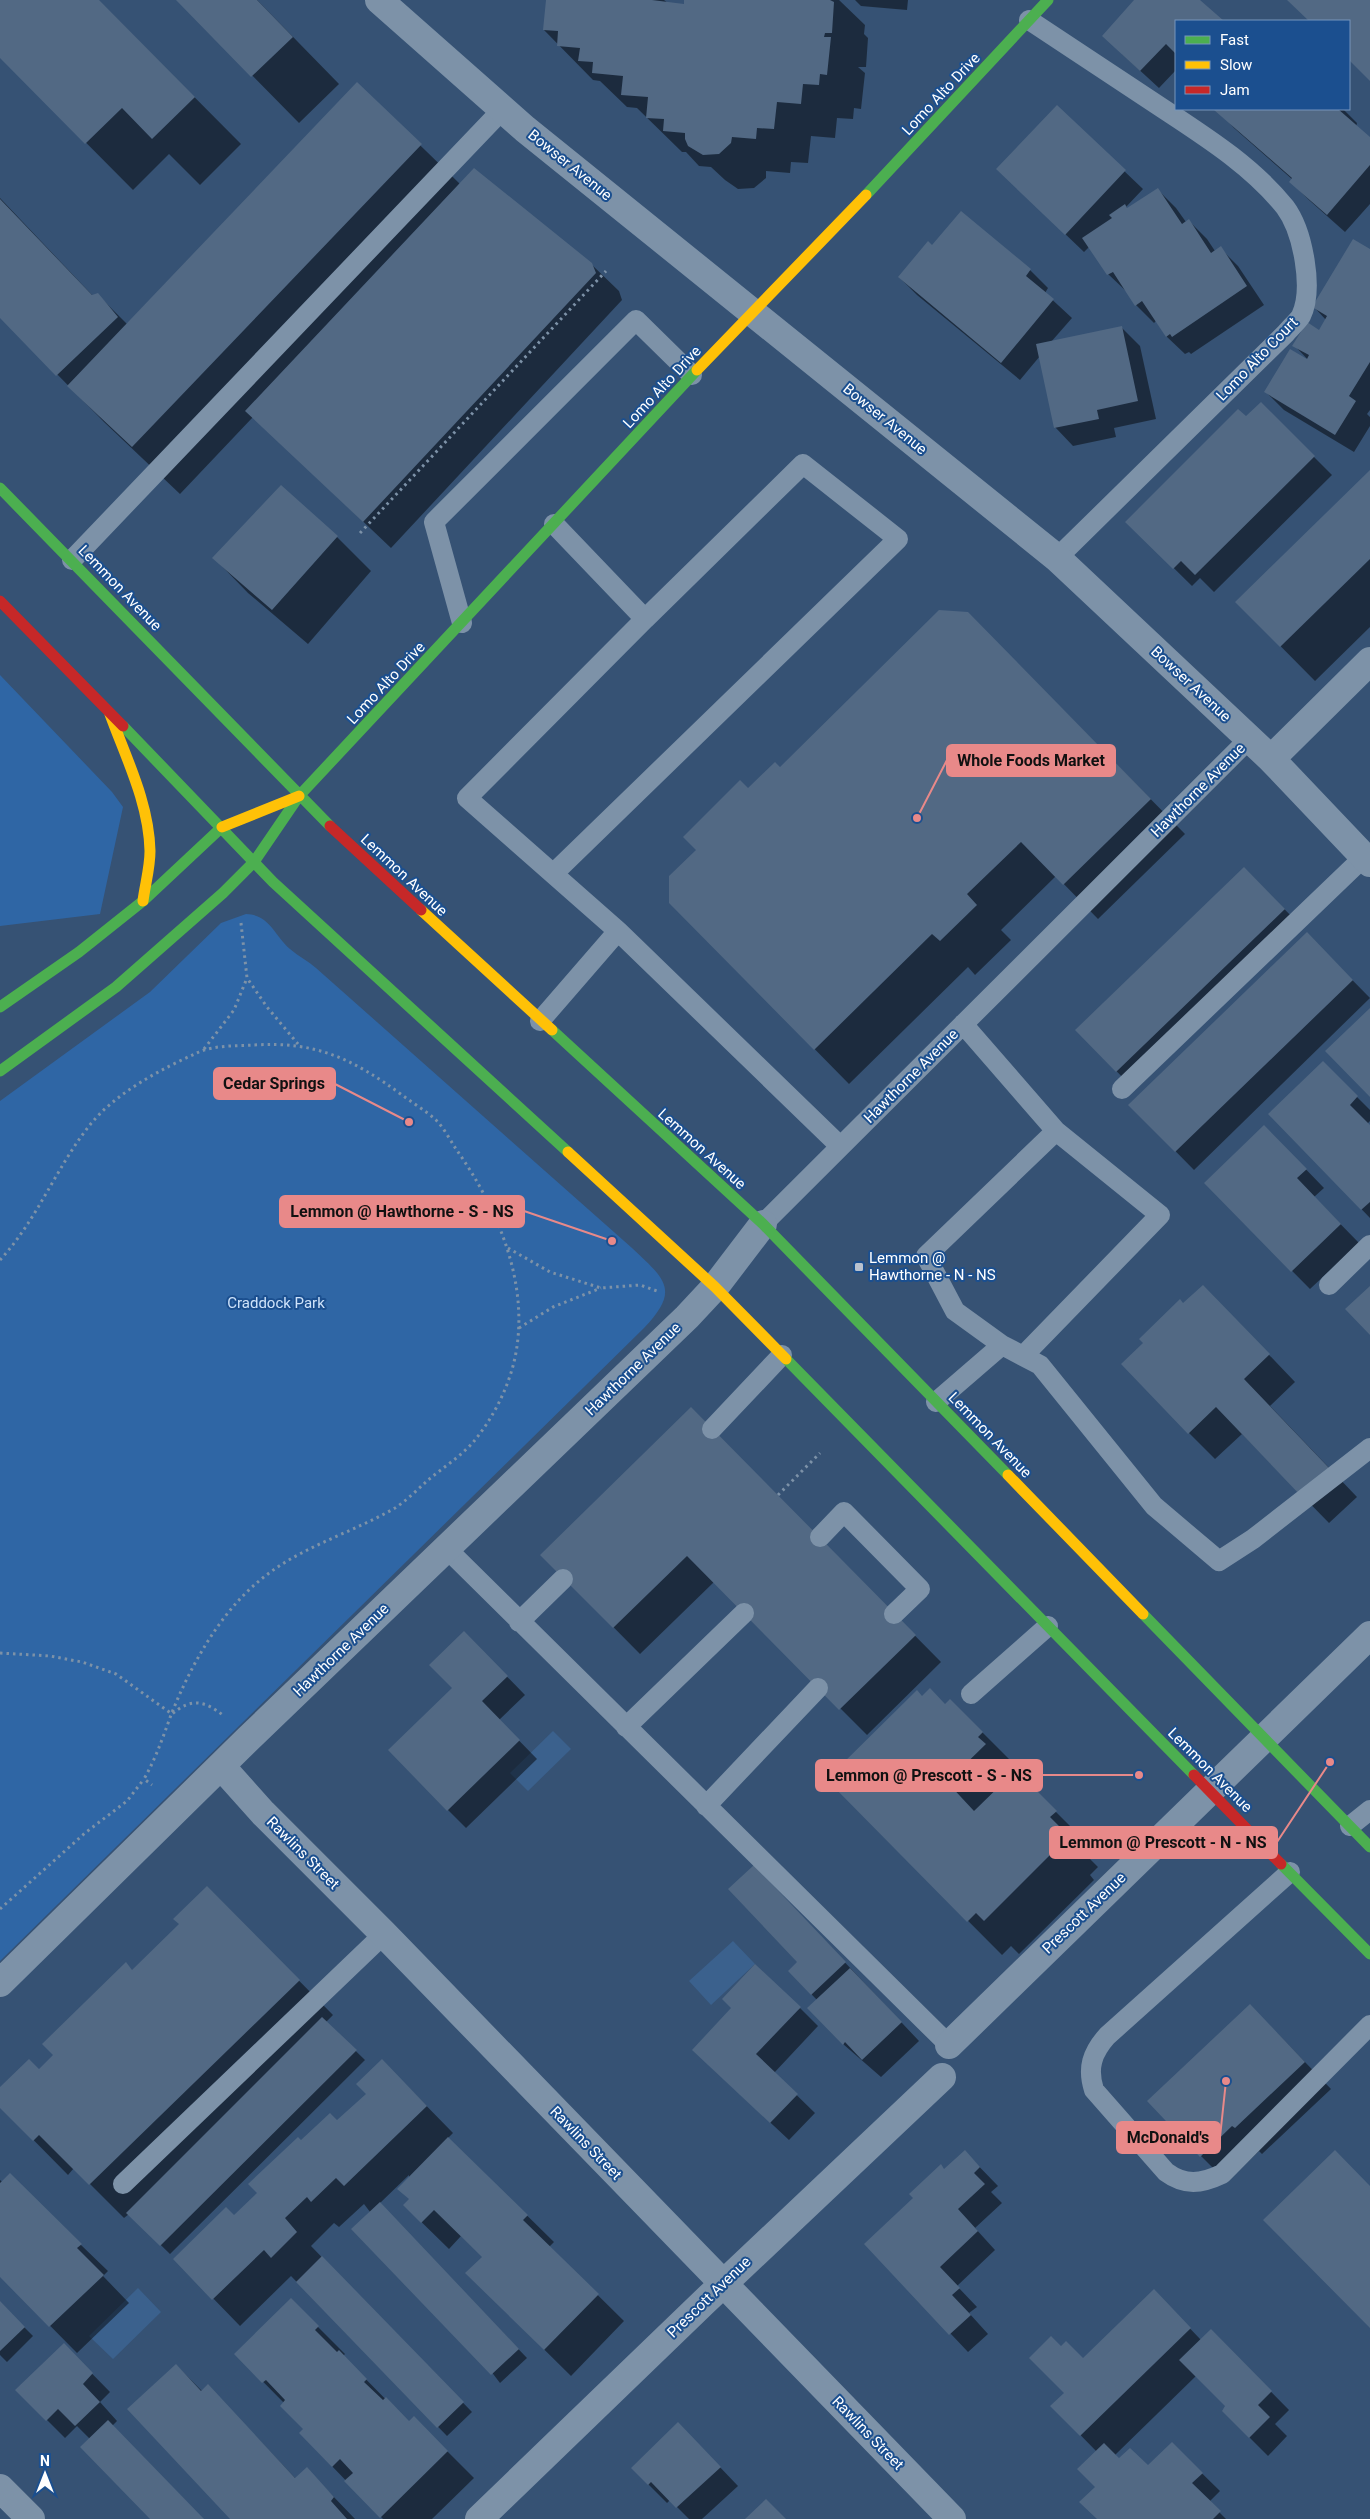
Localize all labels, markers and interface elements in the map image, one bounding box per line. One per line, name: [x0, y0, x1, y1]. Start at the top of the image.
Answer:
legend: [1175, 20, 1350, 110]
text: Fast: [1220, 31, 1249, 49]
street label: Lomo Alto Drive: [898, 49, 984, 139]
text: Slow: [1220, 56, 1252, 74]
text: Jam: [1220, 81, 1250, 99]
street label: Bowser Avenue: [524, 126, 616, 204]
street label: Lomo Alto Court: [1212, 313, 1302, 405]
street label: Lomo Alto Drive: [619, 342, 705, 432]
street label: Bowser Avenue: [839, 380, 931, 458]
street label: Lemmon Avenue: [75, 541, 165, 635]
street label: Lomo Alto Drive: [343, 638, 429, 728]
street label: Bowser Avenue: [1147, 642, 1235, 726]
street label: Hawthorne Avenue: [1147, 739, 1249, 841]
callout: Whole Foods Market: [947, 745, 1115, 776]
text: Whole Foods Market: [957, 751, 1105, 770]
street label: Lemmon Avenue: [357, 830, 451, 920]
street label: Hawthorne Avenue: [860, 1025, 962, 1127]
callout: Cedar Springs: [214, 1068, 335, 1099]
text: Cedar Springs: [223, 1074, 325, 1093]
street label: Lemmon Avenue: [654, 1105, 750, 1193]
callout: Lemmon @ Hawthorne - S - NS: [280, 1196, 524, 1227]
text: Lemmon @ Hawthorne - S - NS: [290, 1202, 514, 1221]
place label: Lemmon @ Hawthorne - N - NS: [869, 1249, 996, 1284]
marker: Lemmon @ Hawthorne - N - NS: [853, 1261, 865, 1273]
park label: Craddock Park: [227, 1294, 325, 1312]
street label: Hawthorne Avenue: [581, 1319, 685, 1419]
street label: Lemmon Avenue: [945, 1388, 1035, 1482]
street label: Hawthorne Avenue: [289, 1600, 393, 1700]
street label: Lemmon Avenue: [1164, 1724, 1256, 1816]
callout: Lemmon @ Prescott - S - NS: [816, 1760, 1042, 1791]
text: Lemmon @ Prescott - S - NS: [826, 1766, 1032, 1785]
street label: Rawlins Street: [263, 1813, 343, 1893]
callout: Lemmon @ Prescott - N - NS: [1050, 1827, 1277, 1858]
text: Lemmon @ Prescott - N - NS: [1059, 1833, 1267, 1852]
street label: Prescott Avenue: [1039, 1869, 1130, 1957]
street label: Rawlins Street: [546, 2102, 626, 2184]
callout: McDonald's: [1117, 2122, 1220, 2153]
text: McDonald's: [1127, 2128, 1209, 2147]
street label: Prescott Avenue: [664, 2253, 755, 2341]
street label: Rawlins Street: [828, 2392, 908, 2474]
north arrow: [20, 2449, 70, 2499]
text: N: [40, 2453, 50, 2469]

